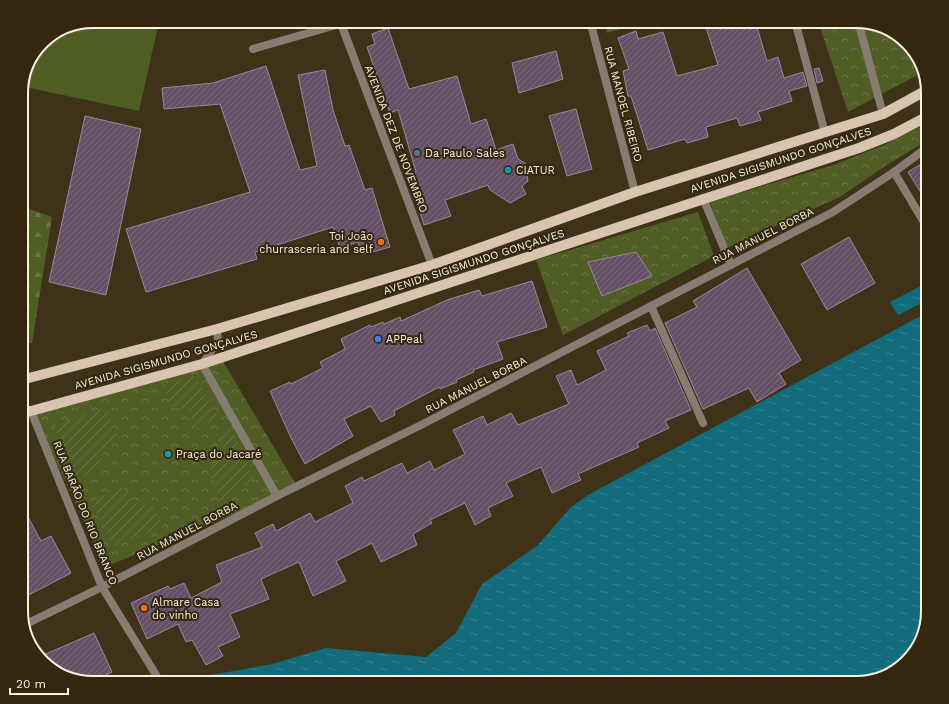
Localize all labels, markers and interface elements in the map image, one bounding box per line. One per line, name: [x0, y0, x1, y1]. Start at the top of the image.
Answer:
street label: RUA MANOEL RIBEIRO: [601, 45, 645, 163]
street label: AVENIDA DEZ DE NOVEMBRO: [362, 63, 430, 215]
street label: AVENIDA SIGISMUNDO GONÇALVES: [689, 124, 873, 196]
place label: Da Paulo Sales: [425, 147, 505, 160]
marker: Da Paulo Sales: [412, 148, 422, 158]
place label: CIATUR: [516, 164, 555, 177]
marker: CIATUR: [503, 165, 513, 175]
street label: RUA MANUEL BORBA: [710, 205, 816, 267]
street label: AVENIDA SIGISMUNDO GONÇALVES: [382, 226, 566, 298]
place label: Toi João churrasceria and self: [259, 230, 374, 256]
marker: Toi João churrasceria and self: [376, 237, 386, 247]
street label: AVENIDA SIGISMUNDO GONÇALVES: [73, 328, 259, 392]
place label: APPeal: [386, 333, 423, 346]
marker: APPeal: [373, 334, 383, 344]
street label: RUA MANUEL BORBA: [423, 354, 529, 416]
street label: RUA BARÃO DO RIO BRANCO: [50, 439, 120, 587]
place label: Praça do Jacaré: [176, 448, 261, 461]
marker: Praça do Jacaré: [163, 449, 173, 459]
street label: RUA MANUEL BORBA: [134, 499, 240, 563]
place label: Almare Casa do vinho: [152, 596, 220, 622]
marker: Almare Casa do vinho: [139, 603, 149, 613]
scale bar: [10, 670, 68, 696]
text: 20 m: [16, 677, 46, 691]

